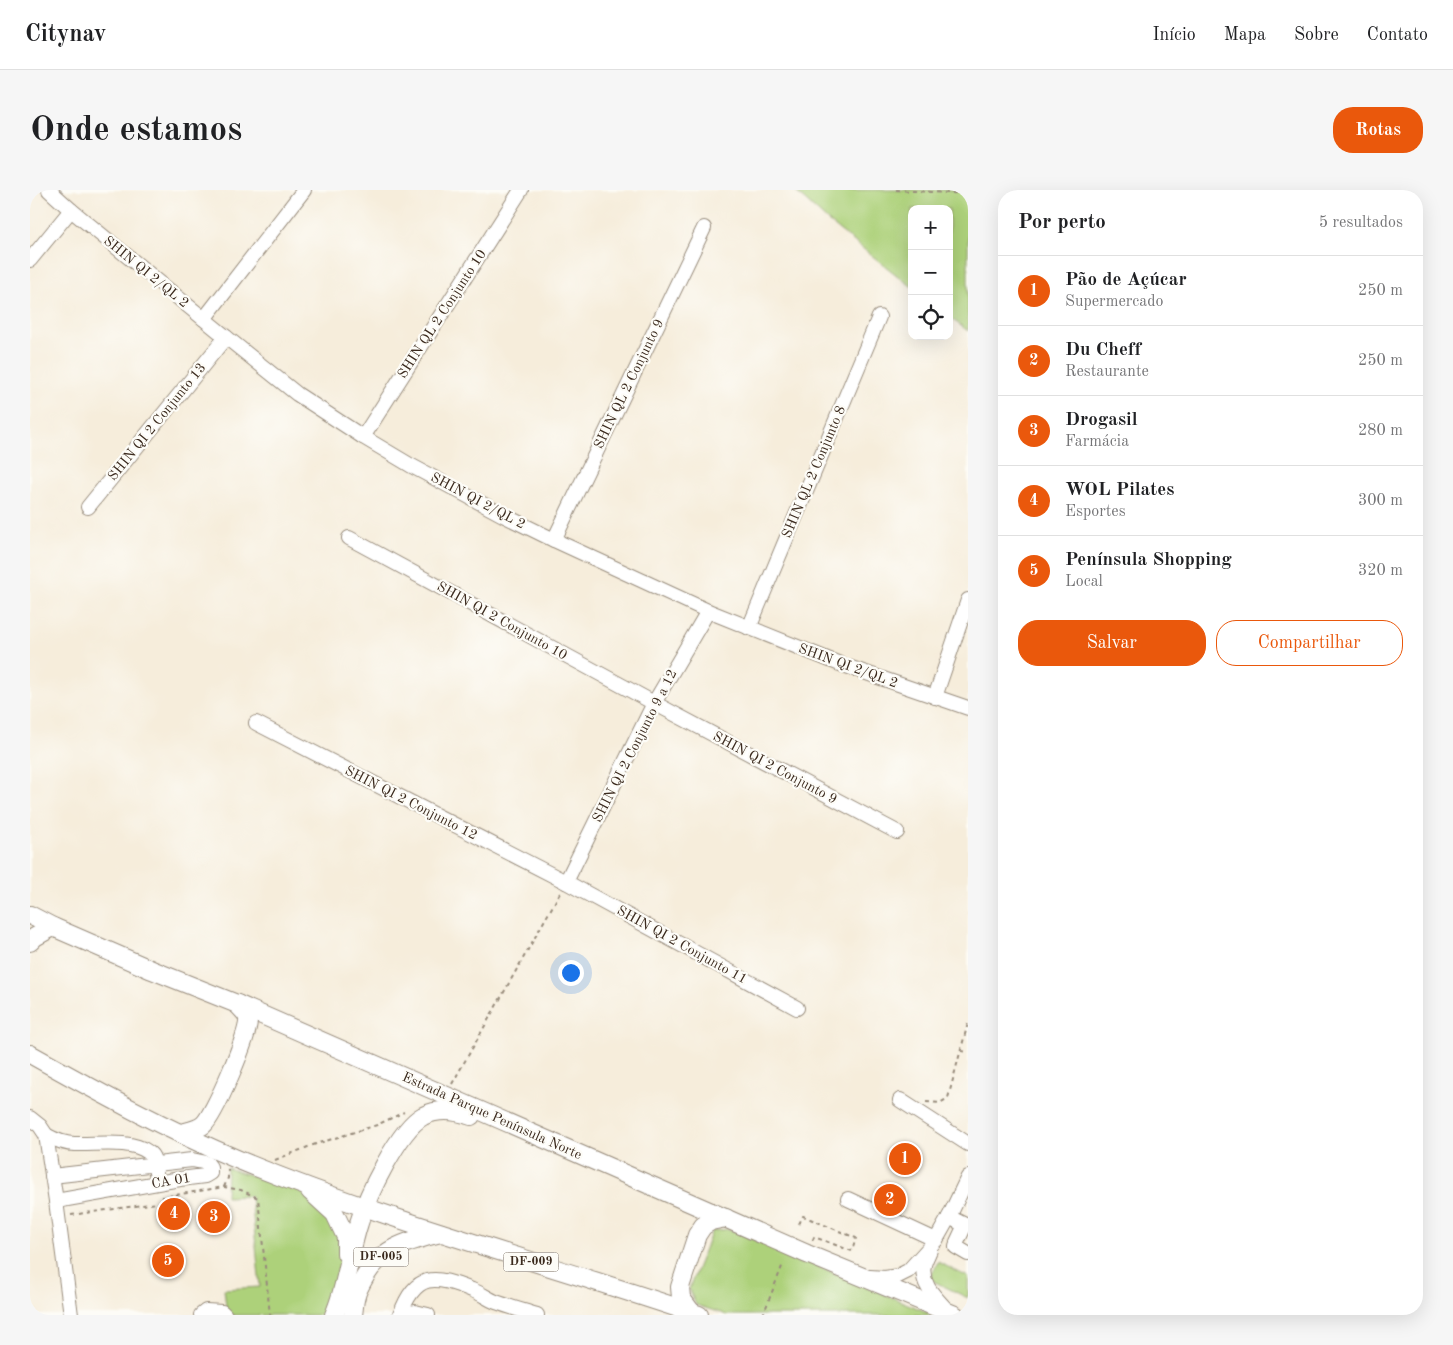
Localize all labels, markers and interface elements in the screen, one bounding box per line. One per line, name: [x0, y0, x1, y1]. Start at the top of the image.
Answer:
text: Citynav: [25, 23, 106, 47]
text: Início: [1152, 26, 1196, 44]
text: Mapa: [1224, 26, 1266, 44]
text: Sobre: [1294, 26, 1339, 44]
text: Contato: [1367, 26, 1428, 44]
button: Rotas: [1333, 107, 1423, 153]
text: Onde estamos: [30, 113, 242, 148]
map controls: [908, 205, 953, 340]
button: +: [908, 205, 953, 250]
text: Por perto: [1018, 212, 1106, 233]
text: 5 resultados: [1319, 215, 1403, 231]
street label: SHIN QI 2/QL 2: [101, 234, 191, 310]
street label: SHIN QL 2 Conjunto 10: [395, 247, 489, 381]
button: −: [908, 250, 953, 295]
text: Pão de Açúcar: [1065, 271, 1187, 290]
text: 1: [1029, 283, 1039, 299]
text: 250 m: [1358, 283, 1403, 299]
text: Supermercado: [1065, 294, 1163, 310]
button: locate: [908, 295, 953, 340]
street label: SHIN QL 2 Conjunto 9: [592, 317, 666, 451]
text: Du Cheff: [1065, 341, 1141, 360]
text: 2: [1029, 353, 1039, 369]
text: 250 m: [1358, 353, 1403, 369]
street label: SHIN QI 2 Conjunto 13: [105, 361, 209, 483]
text: Restaurante: [1065, 364, 1149, 380]
street label: SHIN QL 2 Conjunto 8: [780, 404, 848, 540]
text: Drogasil: [1065, 411, 1138, 430]
text: 3: [1029, 423, 1039, 439]
text: 280 m: [1358, 423, 1403, 439]
text: Farmácia: [1065, 434, 1129, 450]
street label: SHIN QI 2/QL 2: [428, 470, 528, 532]
text: WOL Pilates: [1065, 481, 1174, 500]
text: 4: [1029, 493, 1039, 509]
text: 300 m: [1358, 493, 1403, 509]
text: Esportes: [1065, 504, 1126, 520]
text: Península Shopping: [1065, 551, 1232, 570]
text: 5: [1029, 563, 1039, 579]
text: 320 m: [1358, 563, 1403, 579]
text: Local: [1065, 574, 1103, 590]
street label: SHIN QI 2 Conjunto 10: [434, 579, 570, 663]
button: Salvar: [1018, 620, 1206, 666]
button: Compartilhar: [1216, 620, 1403, 666]
street label: SHIN QI 2/QL 2: [796, 641, 900, 691]
street label: SHIN QI 2 Conjunto 9 a 12: [590, 667, 680, 825]
street label: SHIN QI 2 Conjunto 9: [711, 729, 839, 807]
street label: SHIN QI 2 Conjunto 12: [343, 763, 479, 843]
street label: SHIN QI 2 Conjunto 11: [614, 903, 750, 987]
your location: [558, 960, 584, 986]
street label: Estrada Parque Península Norte: [400, 1070, 584, 1162]
pin: 1: [889, 1140, 921, 1178]
street label: CA 01: [150, 1171, 192, 1191]
pin: 2: [874, 1181, 906, 1219]
pin: 4: [158, 1195, 190, 1233]
pin: 3: [198, 1198, 230, 1236]
pin: 5: [152, 1242, 184, 1280]
road number: DF-005: [354, 1248, 408, 1266]
road number: DF-009: [504, 1252, 558, 1272]

